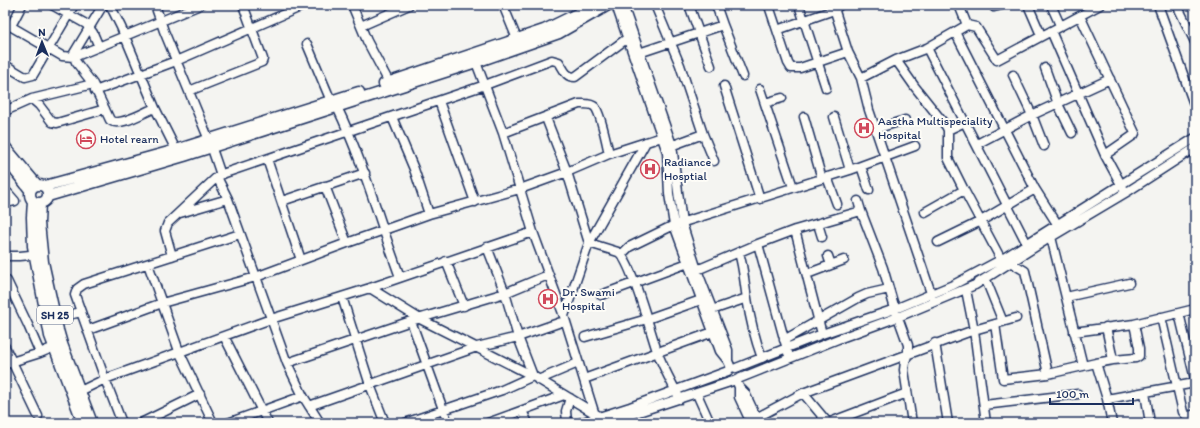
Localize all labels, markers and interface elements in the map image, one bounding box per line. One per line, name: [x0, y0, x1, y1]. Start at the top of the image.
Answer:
north arrow: [22, 22, 62, 62]
text: N: [38, 26, 46, 39]
place label: Aastha Multispeciality Hospital: [878, 114, 993, 142]
hospital icon: Aastha Multispeciality Hospital: [853, 117, 875, 139]
hotel icon: Hotel rearn: [75, 128, 97, 150]
place label: Hotel rearn: [100, 132, 159, 146]
place label: Radiance Hosptial: [664, 155, 711, 183]
hospital icon: Radiance Hosptial: [639, 158, 661, 180]
place label: Dr. Swami Hospital: [562, 285, 615, 313]
hospital icon: Dr. Swami Hospital: [537, 288, 559, 310]
road number: SH 25: [37, 306, 73, 324]
scale bar: [1050, 380, 1133, 406]
text: 100 m: [1056, 387, 1089, 401]

